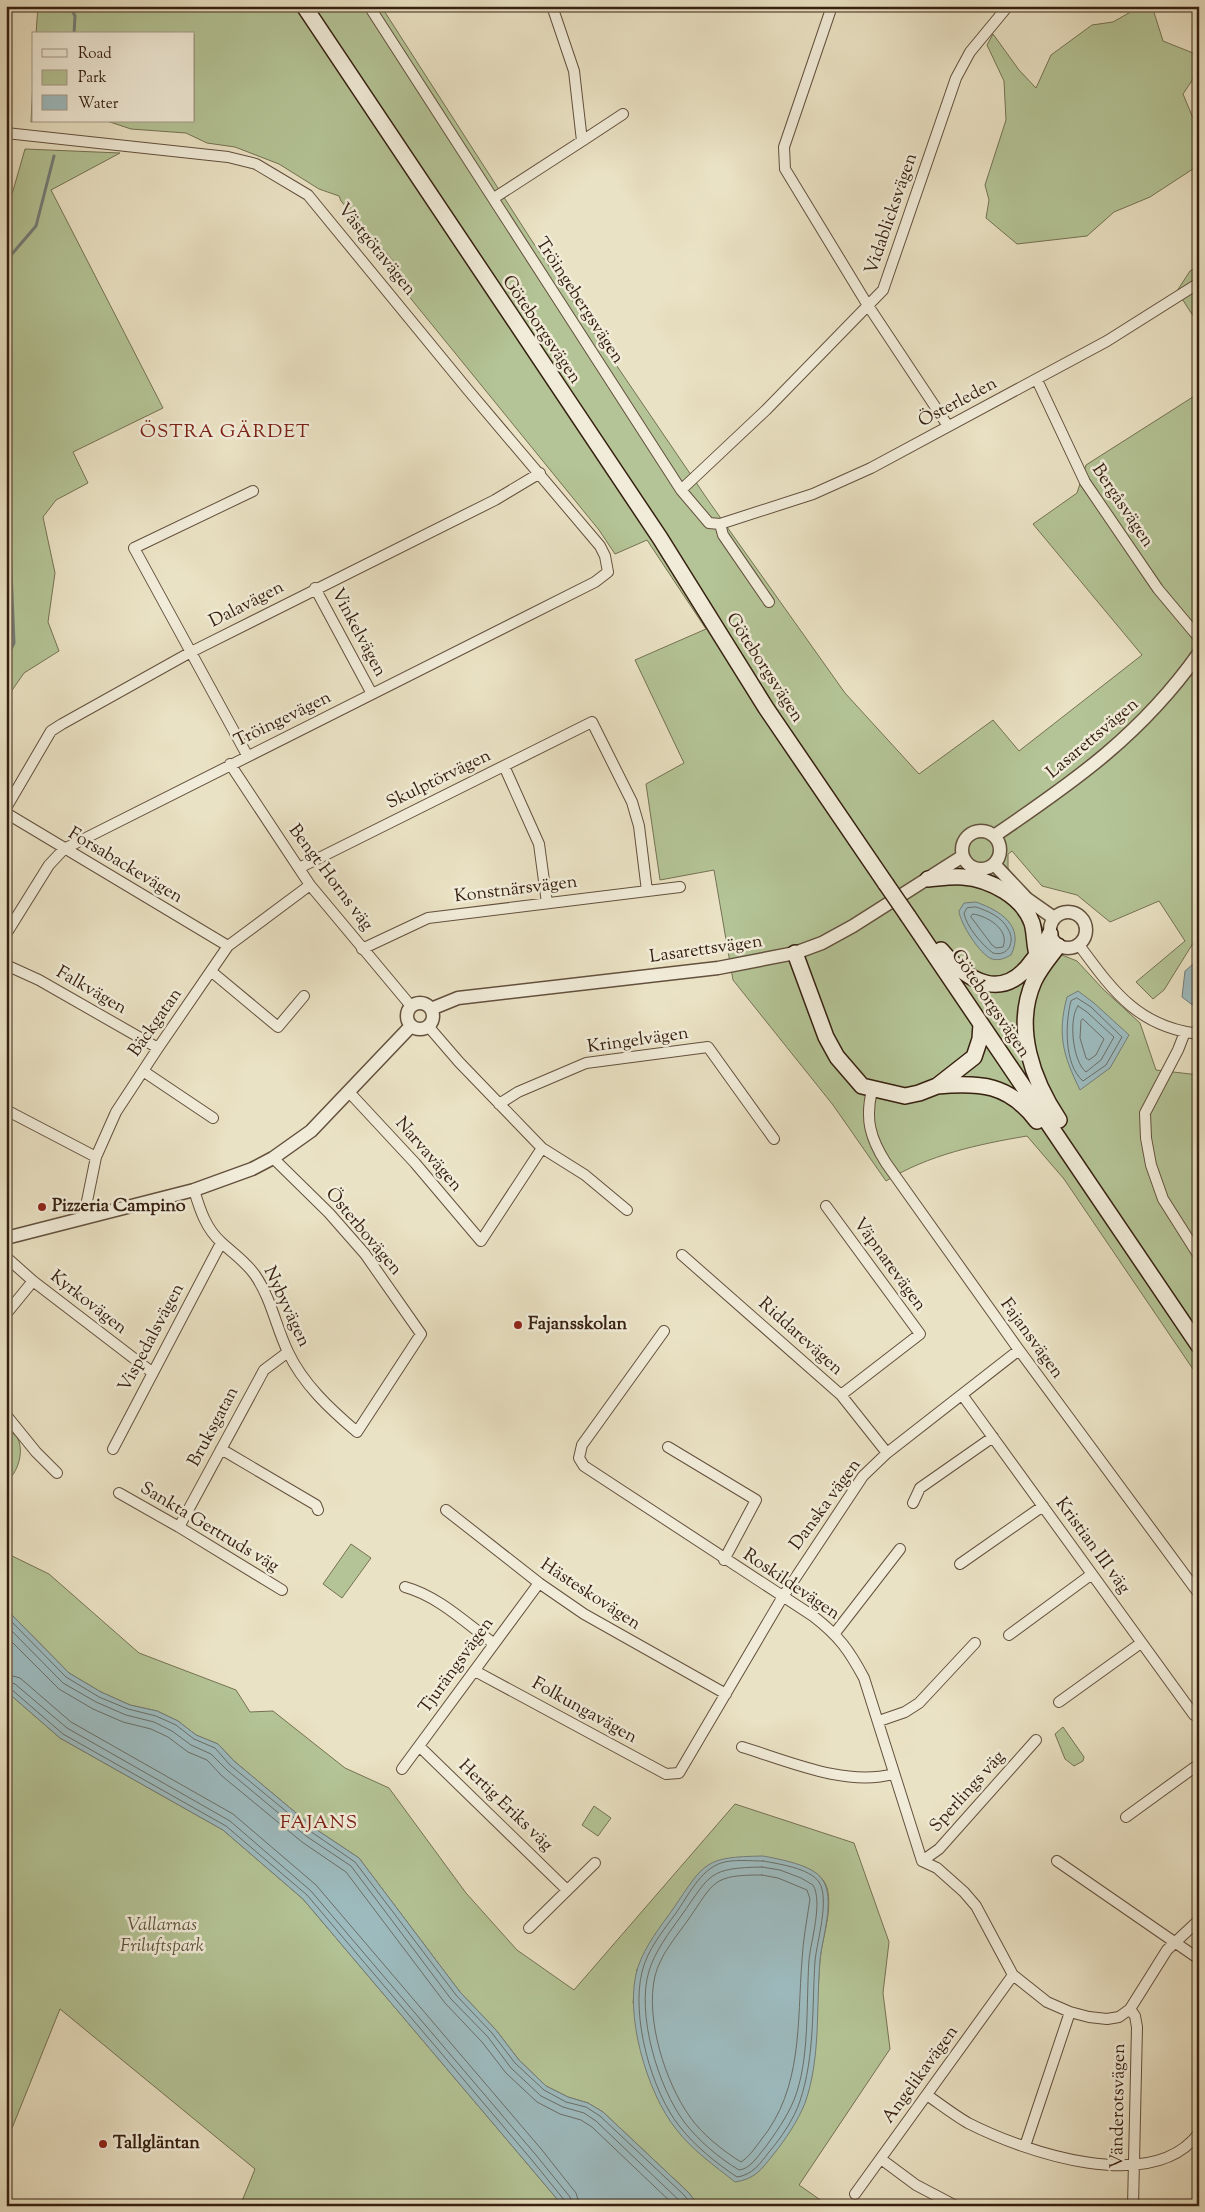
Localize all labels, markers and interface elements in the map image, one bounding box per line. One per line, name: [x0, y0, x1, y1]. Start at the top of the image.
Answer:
legend: [32, 32, 195, 122]
text: Road: [78, 44, 112, 65]
text: Park: [78, 68, 107, 89]
text: Water: [78, 94, 119, 115]
street label: Vidablicksvägen: [859, 150, 925, 278]
street label: Västgötavägen: [330, 198, 422, 302]
street label: Tröingebergsvägen: [528, 233, 630, 370]
street label: Göteborgsvägen: [495, 270, 587, 390]
street label: Österleden: [914, 371, 1002, 435]
district label: ÖSTRA GÄRDET: [140, 419, 310, 446]
street label: Bergåsvägen: [1084, 459, 1160, 553]
street label: Dalavägen: [205, 575, 289, 635]
street label: Vinkelvägen: [324, 584, 392, 682]
street label: Göteborgsvägen: [719, 608, 809, 728]
street label: Tröingevägen: [230, 685, 336, 755]
street label: Lasarettsvägen: [1041, 692, 1145, 786]
street label: Skulptörvägen: [382, 743, 496, 817]
street label: Bengt Horns väg: [281, 819, 379, 937]
street label: Forsabackevägen: [63, 821, 188, 911]
street label: Konstnärsvägen: [453, 870, 579, 910]
street label: Lasarettsvägen: [648, 929, 765, 971]
street label: Göteborgsvägen: [944, 944, 1036, 1064]
street label: Falkvägen: [51, 960, 132, 1022]
street label: Bäckgatan: [123, 983, 189, 1063]
street label: Kringelvägen: [586, 1021, 691, 1061]
street label: Narvavägen: [388, 1112, 468, 1198]
street label: Österbovägen: [318, 1182, 408, 1282]
place label: Pizzeria Campino: [52, 1194, 186, 1220]
marker: Pizzeria Campino: [36, 1201, 48, 1213]
street label: Väpnarevägen: [846, 1213, 932, 1318]
street label: Nybyvägen: [256, 1262, 316, 1352]
street label: Kyrkovägen: [44, 1265, 132, 1342]
street label: Vispedalsvägen: [112, 1279, 192, 1397]
street label: Riddarevägen: [752, 1292, 848, 1382]
street label: Fajansvägen: [993, 1293, 1069, 1385]
place label: Fajansskolan: [528, 1312, 627, 1338]
marker: Fajansskolan: [512, 1319, 524, 1331]
street label: Bruksgatan: [182, 1382, 246, 1472]
street label: Danska vägen: [784, 1454, 868, 1556]
street label: Sankta Gertruds väg: [135, 1476, 284, 1580]
street label: Kristian III väg: [1048, 1492, 1136, 1600]
street label: Roskildevägen: [737, 1543, 845, 1627]
street label: Hästeskovägen: [535, 1553, 646, 1637]
street label: Tjurängsvägen: [413, 1612, 501, 1719]
street label: Folkungavägen: [527, 1671, 642, 1751]
street label: Sperlings väg: [924, 1745, 1012, 1839]
street label: Hertig Eriks väg: [452, 1754, 558, 1858]
district label: FAJANS: [280, 1810, 358, 1837]
park label: Vallarnas Friluftspark: [120, 1913, 204, 1960]
street label: Angelikavägen: [877, 2020, 966, 2129]
street label: Vänderotsvägen: [1105, 2043, 1133, 2169]
place label: Tallgläntan: [113, 2131, 200, 2157]
marker: Tallgläntan: [97, 2138, 109, 2150]

